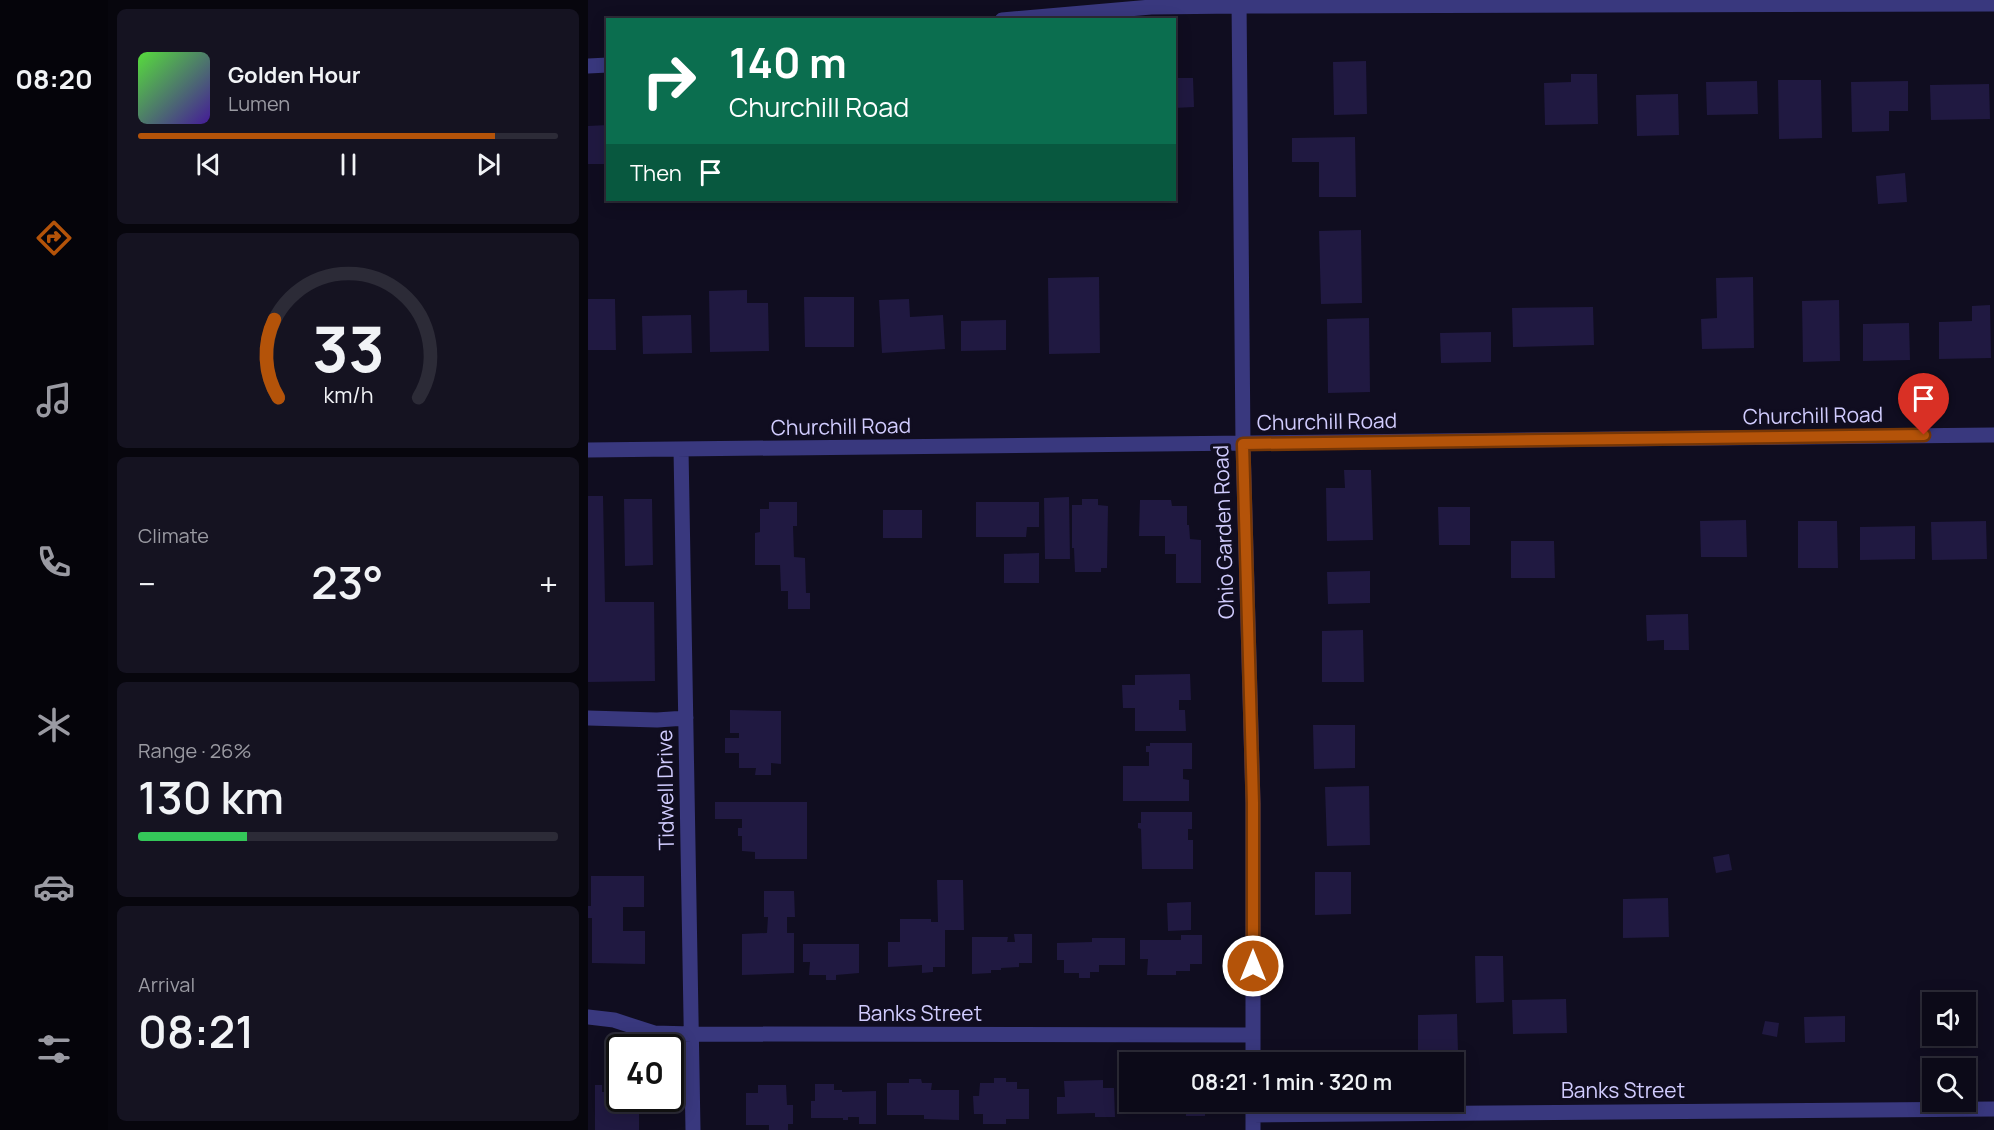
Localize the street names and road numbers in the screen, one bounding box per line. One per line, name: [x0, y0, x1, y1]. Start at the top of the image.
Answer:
street label: Churchill Road: [1743, 400, 1883, 430]
street label: Churchill Road: [1257, 406, 1397, 436]
street label: Churchill Road: [771, 411, 911, 441]
street label: Ohio Garden Road: [1206, 445, 1240, 619]
street label: Tidwell Drive: [650, 729, 680, 851]
street label: Banks Street: [858, 999, 982, 1027]
street label: Banks Street: [1561, 1076, 1685, 1104]

